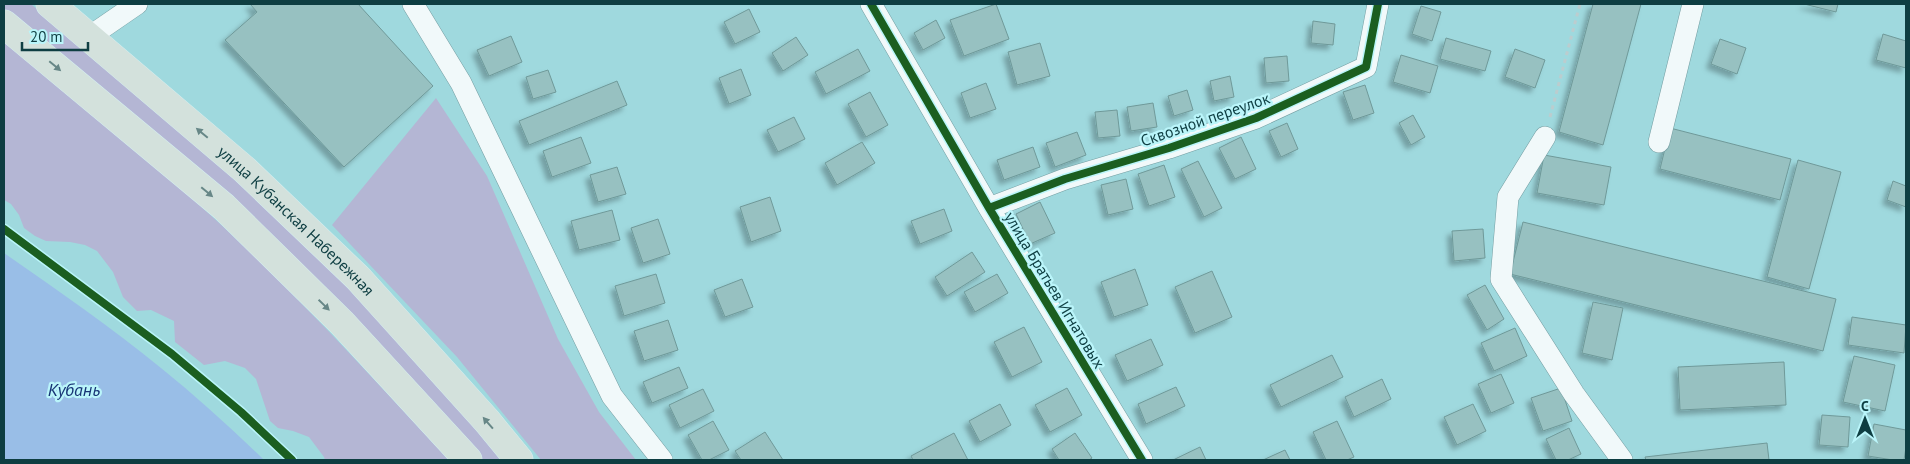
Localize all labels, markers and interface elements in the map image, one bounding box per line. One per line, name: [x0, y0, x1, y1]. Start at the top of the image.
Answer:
scale bar: [22, 20, 89, 52]
text: 20 m: [30, 27, 63, 46]
one-way arrow: [49, 60, 61, 71]
street label: Сквозной переулок: [1138, 87, 1273, 150]
one-way arrow: [196, 128, 209, 139]
street label: улица Кубанская Набережная: [214, 141, 379, 300]
one-way arrow: [200, 187, 213, 198]
street label: улица Братьев Игнатовых: [1000, 208, 1110, 372]
one-way arrow: [318, 299, 330, 311]
water label: Кубань: [48, 378, 100, 401]
north arrow: [1840, 394, 1890, 444]
text: С: [1861, 397, 1869, 415]
one-way arrow: [482, 417, 494, 429]

